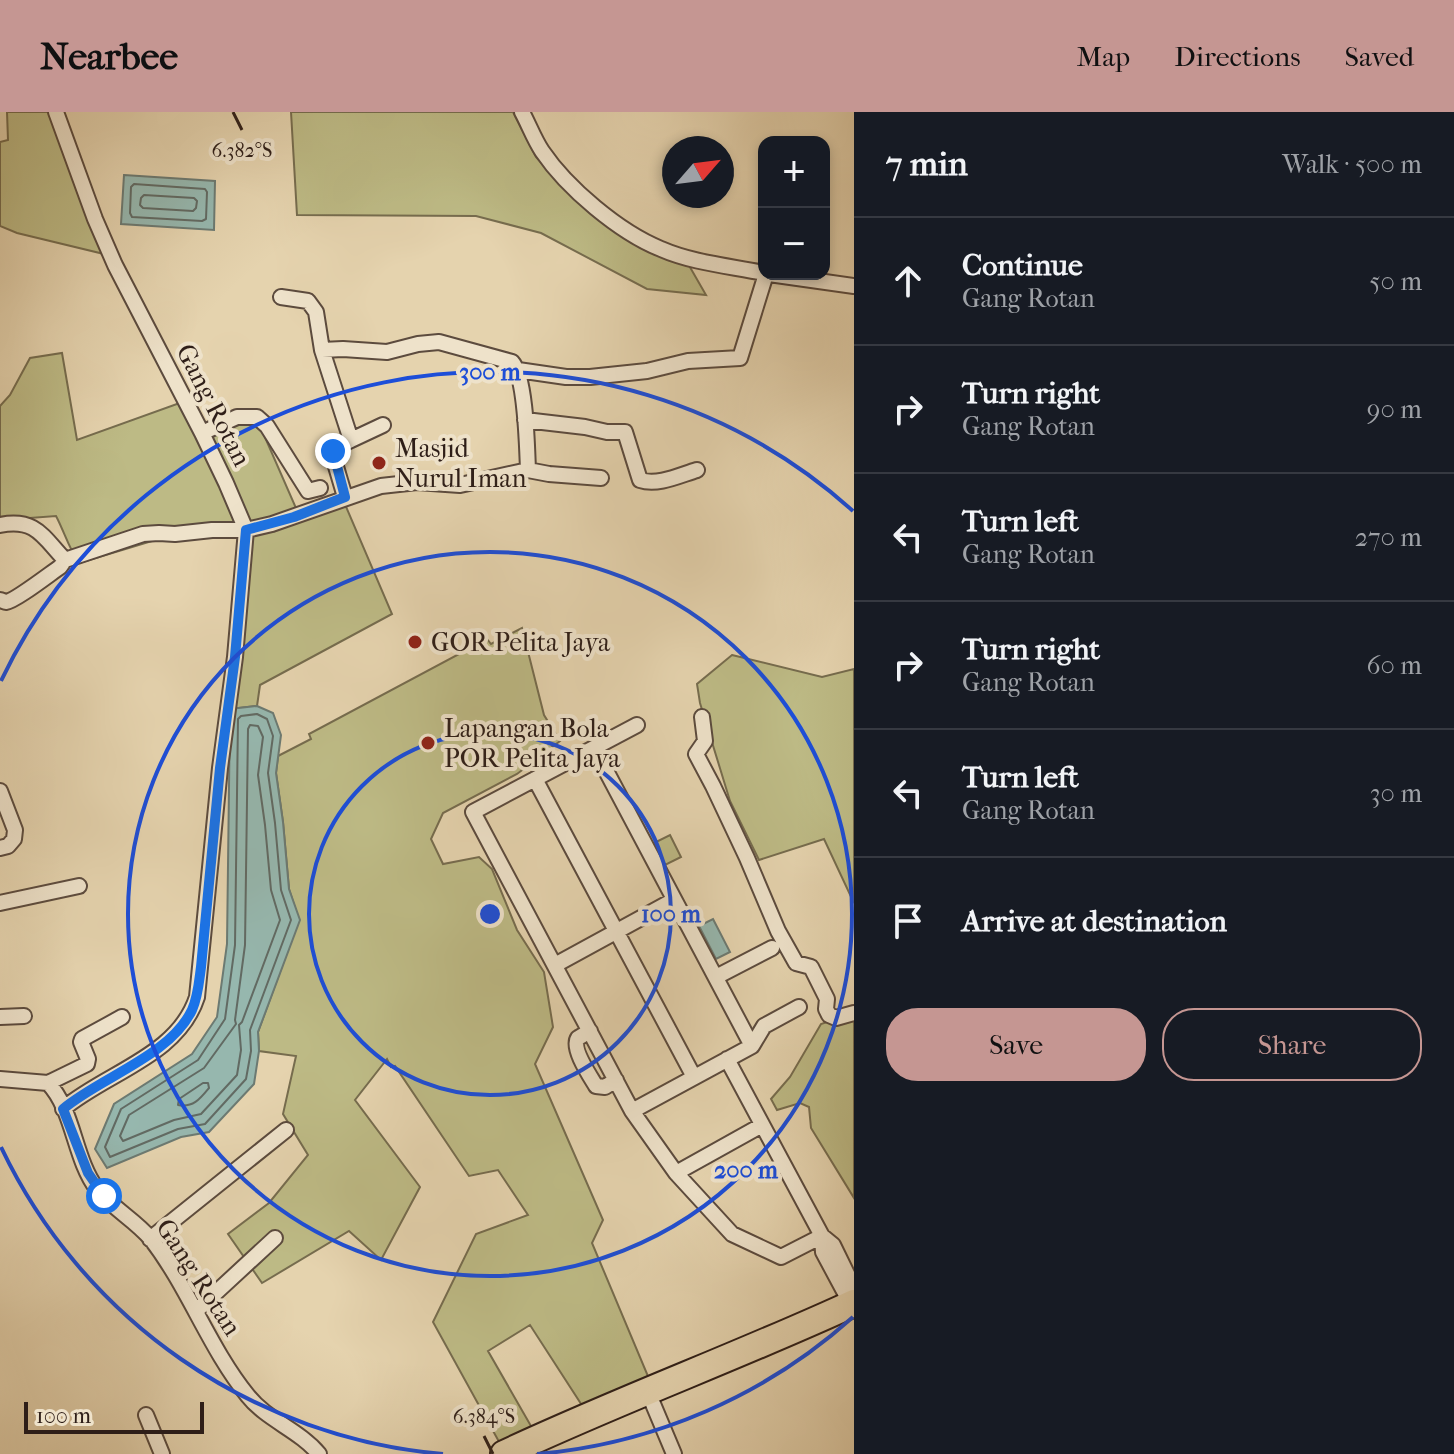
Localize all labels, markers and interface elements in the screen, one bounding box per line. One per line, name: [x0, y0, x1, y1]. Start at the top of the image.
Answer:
text: Nearbee: [40, 34, 178, 79]
text: Map: [1077, 40, 1130, 73]
text: Directions: [1174, 40, 1301, 73]
text: Saved: [1345, 40, 1414, 73]
north arrow: [662, 136, 734, 208]
map controls: [758, 136, 830, 280]
button: +: [758, 136, 830, 208]
text: 6.382°S: [212, 139, 272, 162]
text: 7 min: [886, 144, 968, 184]
text: Walk · 500 m: [1282, 149, 1422, 180]
button: −: [758, 208, 830, 280]
text: Continue: [962, 248, 1083, 283]
icon: ahead: [886, 259, 930, 303]
text: 50 m: [1369, 266, 1422, 297]
text: Gang Rotan: [962, 283, 1095, 314]
street label: Gang Rotan: [170, 339, 258, 472]
text: 300 m: [459, 358, 522, 386]
text: Turn right: [962, 376, 1100, 411]
icon: right: [886, 387, 930, 431]
text: 90 m: [1367, 394, 1422, 425]
text: Gang Rotan: [962, 411, 1095, 442]
route end: [315, 433, 351, 469]
place label: Masjid Nurul Iman: [395, 433, 526, 494]
marker: Masjid Nurul Iman: [370, 454, 388, 472]
text: Turn left: [962, 504, 1079, 539]
icon: left: [886, 515, 930, 559]
text: 270 m: [1355, 522, 1422, 553]
text: Gang Rotan: [962, 539, 1095, 570]
place label: GOR Pelita Jaya: [431, 627, 611, 658]
text: Turn right: [962, 632, 1100, 667]
marker: GOR Pelita Jaya: [406, 633, 424, 651]
icon: right: [886, 643, 930, 687]
text: 60 m: [1366, 650, 1422, 681]
text: Gang Rotan: [962, 667, 1095, 698]
place label: Lapangan Bola POR Pelita Jaya: [444, 713, 621, 774]
marker: Lapangan Bola POR Pelita Jaya: [419, 734, 437, 752]
text: Turn left: [962, 760, 1079, 795]
icon: left: [886, 771, 930, 815]
text: 30 m: [1370, 778, 1422, 809]
text: Gang Rotan: [962, 795, 1095, 826]
icon: arrive: [886, 899, 930, 943]
centre of rings: [476, 900, 504, 928]
text: 100 m: [641, 900, 702, 928]
text: Arrive at destination: [962, 904, 1227, 939]
button: Save: [886, 1008, 1146, 1081]
button: Share: [1162, 1008, 1422, 1081]
text: 200 m: [714, 1156, 779, 1184]
route start: [86, 1178, 122, 1214]
street label: Gang Rotan: [149, 1213, 248, 1341]
scale bar: [24, 1398, 204, 1434]
text: 100 m: [36, 1403, 91, 1429]
text: 6.384°S: [453, 1405, 515, 1428]

